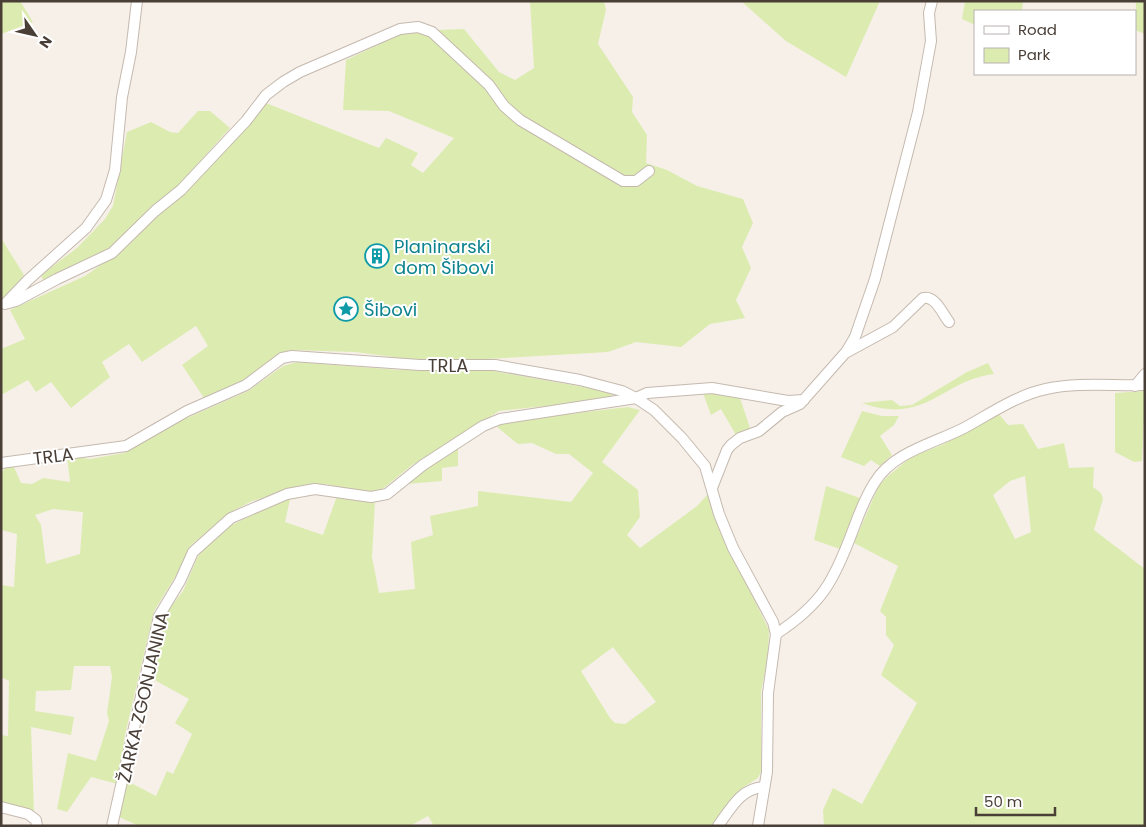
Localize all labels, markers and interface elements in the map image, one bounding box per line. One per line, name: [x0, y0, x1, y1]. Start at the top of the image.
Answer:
north arrow: [10, 10, 60, 60]
legend: [974, 10, 1136, 75]
text: Road: [1018, 19, 1057, 40]
text: N: [35, 32, 57, 52]
text: Park: [1018, 44, 1050, 65]
place label: Planinarski dom Šibovi: [394, 234, 494, 280]
building icon: Planinarski dom Šibovi: [364, 243, 390, 269]
place icon: Šibovi: [333, 296, 359, 322]
place label: Šibovi: [364, 297, 417, 322]
street label: TRLA: [428, 353, 468, 378]
street label: TRLA: [31, 441, 75, 471]
street label: ŽARKA ZGONJANINA: [111, 609, 175, 785]
scale bar: [976, 784, 1055, 816]
text: 50 m: [984, 791, 1022, 812]

